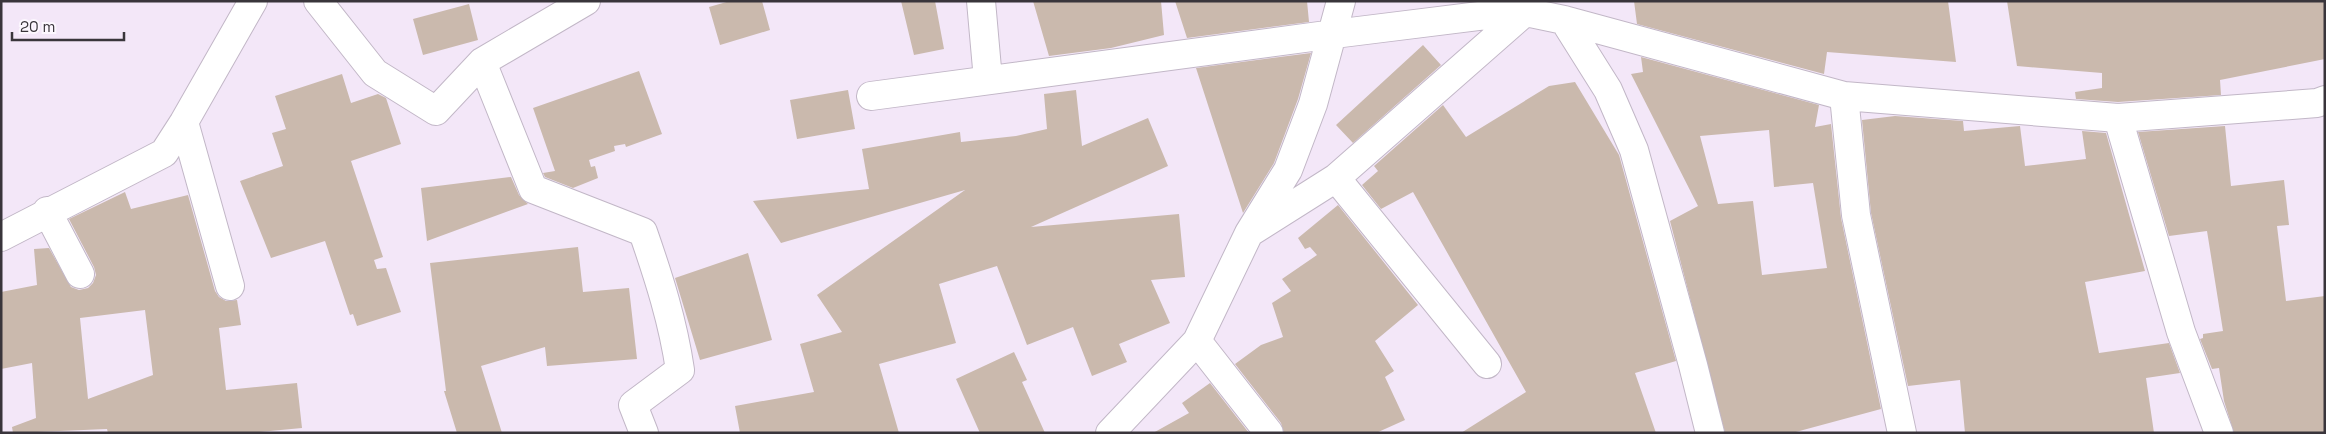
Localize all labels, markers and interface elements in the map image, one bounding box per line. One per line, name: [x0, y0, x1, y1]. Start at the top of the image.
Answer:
scale bar: [12, 10, 125, 42]
text: 20 m: [20, 17, 55, 36]

